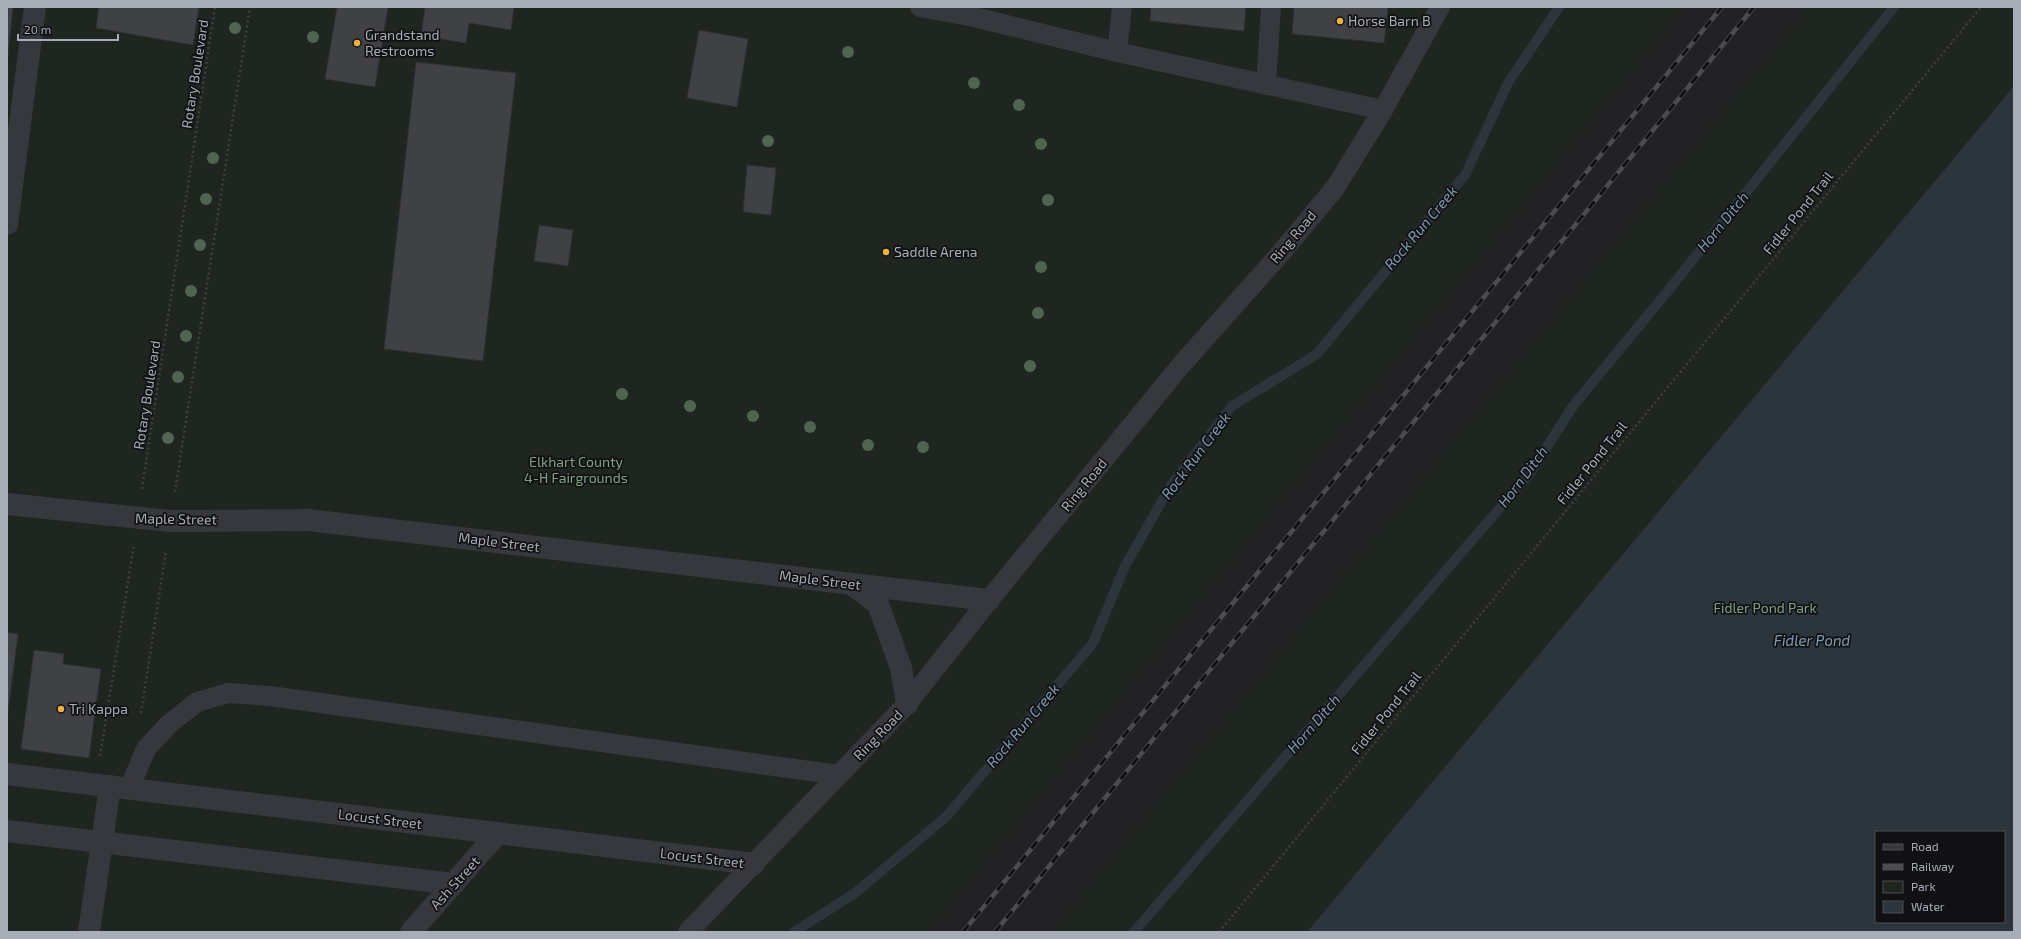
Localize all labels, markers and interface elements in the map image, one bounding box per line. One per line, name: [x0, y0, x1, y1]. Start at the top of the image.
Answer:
place label: Horse Barn B: [1348, 12, 1431, 29]
scale bar: [18, 16, 118, 42]
marker: Horse Barn B: [1335, 16, 1345, 26]
street label: Rotary Boulevard: [177, 18, 212, 130]
text: 20 m: [24, 22, 51, 36]
place label: Grandstand Restrooms: [365, 26, 440, 59]
marker: Grandstand Restrooms: [352, 38, 362, 48]
street label: Fidler Pond Trail: [1759, 167, 1837, 258]
water label: Rock Run Creek: [1380, 182, 1461, 273]
water label: Horn Ditch: [1693, 188, 1752, 255]
street label: Ring Road: [1266, 207, 1320, 266]
place label: Saddle Arena: [894, 243, 978, 260]
marker: Saddle Arena: [881, 247, 891, 257]
street label: Rotary Boulevard: [129, 339, 164, 451]
water label: Rock Run Creek: [1157, 408, 1234, 502]
street label: Fidler Pond Trail: [1553, 417, 1631, 508]
water label: Horn Ditch: [1493, 442, 1551, 510]
park label: Elkhart County 4-H Fairgrounds: [524, 453, 628, 486]
street label: Ring Road: [1057, 455, 1110, 515]
street label: Maple Street: [135, 509, 217, 528]
street label: Maple Street: [457, 528, 541, 555]
street label: Maple Street: [778, 566, 862, 593]
park label: Fidler Pond Park: [1713, 599, 1817, 616]
water label: Fidler Pond: [1774, 631, 1851, 649]
street label: Fidler Pond Trail: [1347, 667, 1425, 758]
water label: Rock Run Creek: [982, 680, 1063, 771]
water label: Horn Ditch: [1283, 690, 1344, 756]
place label: Tri Kappa: [69, 700, 128, 717]
marker: Tri Kappa: [56, 704, 66, 714]
street label: Ring Road: [849, 706, 906, 763]
street label: Locust Street: [337, 805, 423, 832]
legend: [1875, 831, 2005, 923]
text: Road: [1911, 839, 1939, 853]
street label: Locust Street: [659, 844, 745, 871]
street label: Ash Street: [426, 852, 483, 913]
text: Railway: [1911, 859, 1955, 873]
text: Park: [1911, 879, 1936, 893]
text: Water: [1911, 899, 1945, 913]

